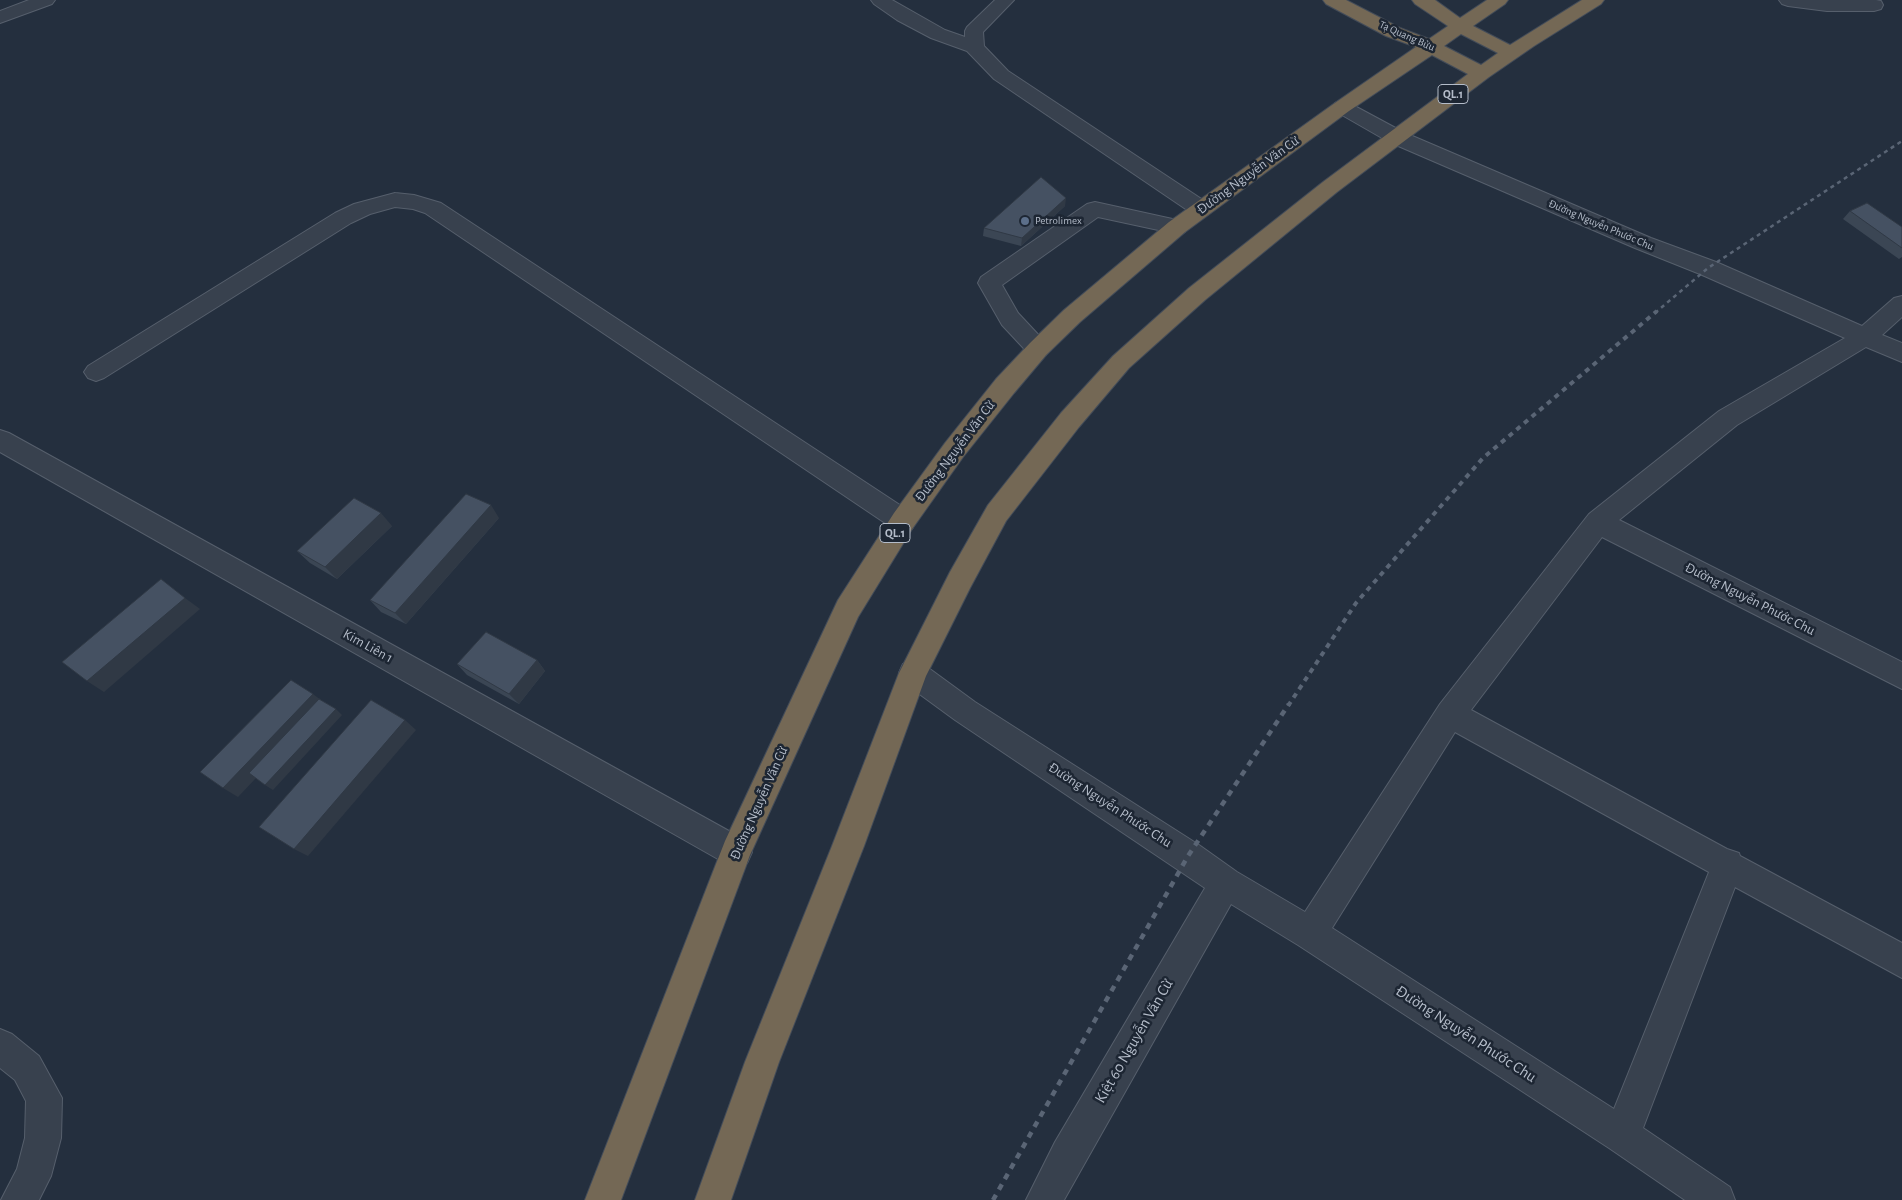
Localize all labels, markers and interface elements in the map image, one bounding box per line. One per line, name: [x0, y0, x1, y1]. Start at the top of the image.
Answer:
street label: Tạ Quang Bửu: [1377, 18, 1437, 54]
road number: QL.1: [1438, 85, 1468, 104]
street label: Đường Nguyễn Văn Cừ: [1194, 132, 1302, 218]
street label: Đường Nguyễn Phước Chu: [1546, 197, 1656, 253]
place label: Petrolimex: [1035, 214, 1082, 228]
marker: Petrolimex: [1019, 215, 1031, 227]
street label: Đường Nguyễn Văn Cừ: [911, 397, 999, 505]
road number: QL.1: [880, 524, 910, 542]
street label: Đường Nguyễn Phước Chu: [1682, 559, 1818, 639]
street label: Kim Liên 1: [340, 625, 396, 667]
street label: Đường Nguyễn Văn Cừ: [726, 744, 792, 862]
street label: Đường Nguyễn Phước Chu: [1045, 759, 1175, 851]
street label: Kiệt 60 Nguyễn Văn Cừ: [1091, 975, 1177, 1107]
street label: Đường Nguyễn Phước Chu: [1392, 981, 1540, 1087]

